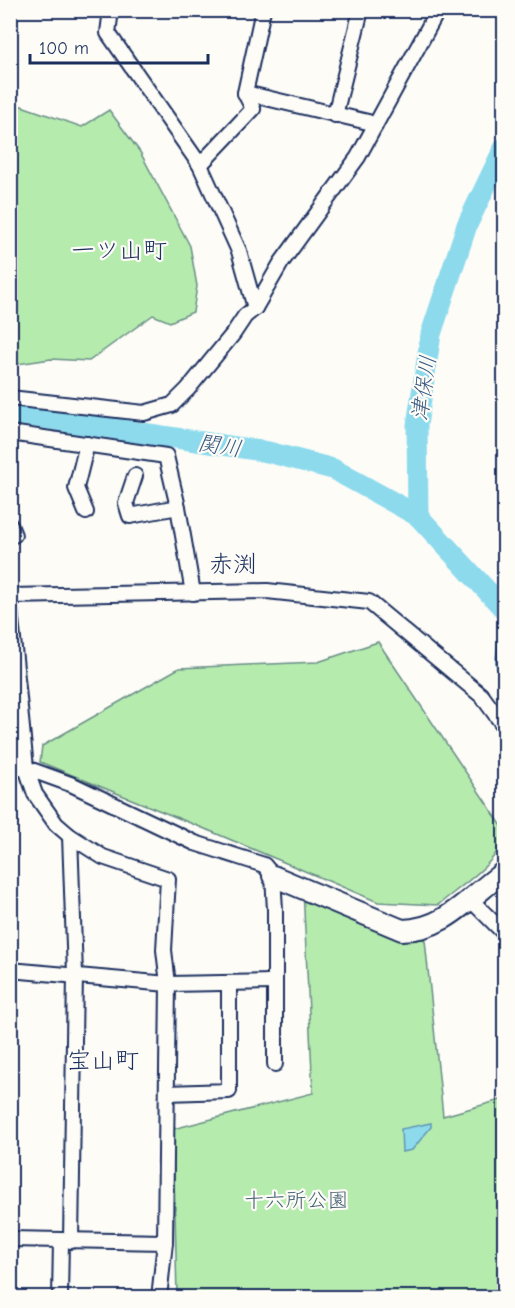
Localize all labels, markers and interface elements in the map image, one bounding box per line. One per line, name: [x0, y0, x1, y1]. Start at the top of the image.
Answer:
scale bar: [30, 27, 208, 65]
text: 100 m: [39, 38, 89, 59]
district label: 一ツ山町: [71, 236, 167, 264]
water label: 津保川: [407, 354, 441, 423]
water label: 関川: [196, 430, 244, 462]
district label: 赤渕: [209, 550, 257, 578]
district label: 宝山町: [67, 1046, 139, 1074]
park label: 十六所公園: [244, 1188, 349, 1212]

